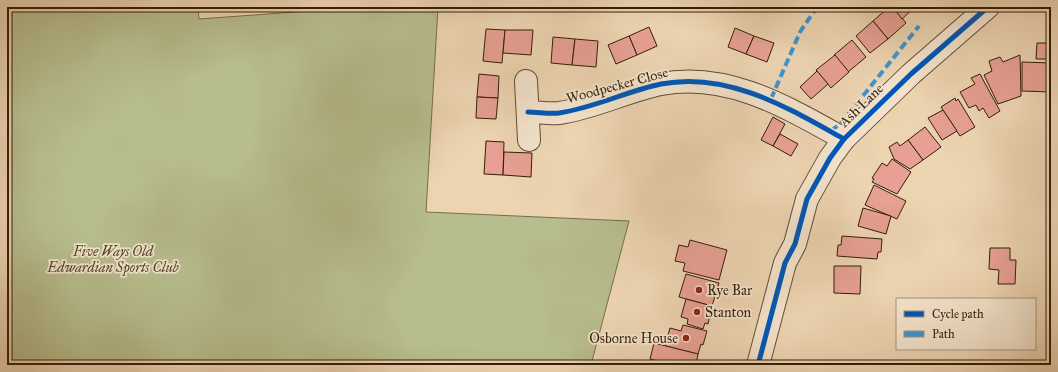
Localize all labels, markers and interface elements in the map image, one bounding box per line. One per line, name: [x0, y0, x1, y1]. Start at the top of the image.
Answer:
street label: Woodpecker Close: [564, 64, 670, 107]
street label: Ash Lane: [835, 80, 887, 131]
park label: Five Ways Old Edwardian Sports Club: [46, 243, 180, 277]
place label: Rye Bar: [707, 282, 753, 299]
marker: Rye Bar: [694, 285, 704, 295]
legend: [896, 298, 1036, 350]
place label: Stanton: [705, 304, 752, 321]
marker: Stanton: [692, 307, 702, 317]
text: Cycle path: [932, 307, 984, 321]
text: Path: [932, 327, 955, 341]
place label: Osborne House: [589, 330, 678, 347]
marker: Osborne House: [681, 333, 691, 343]

